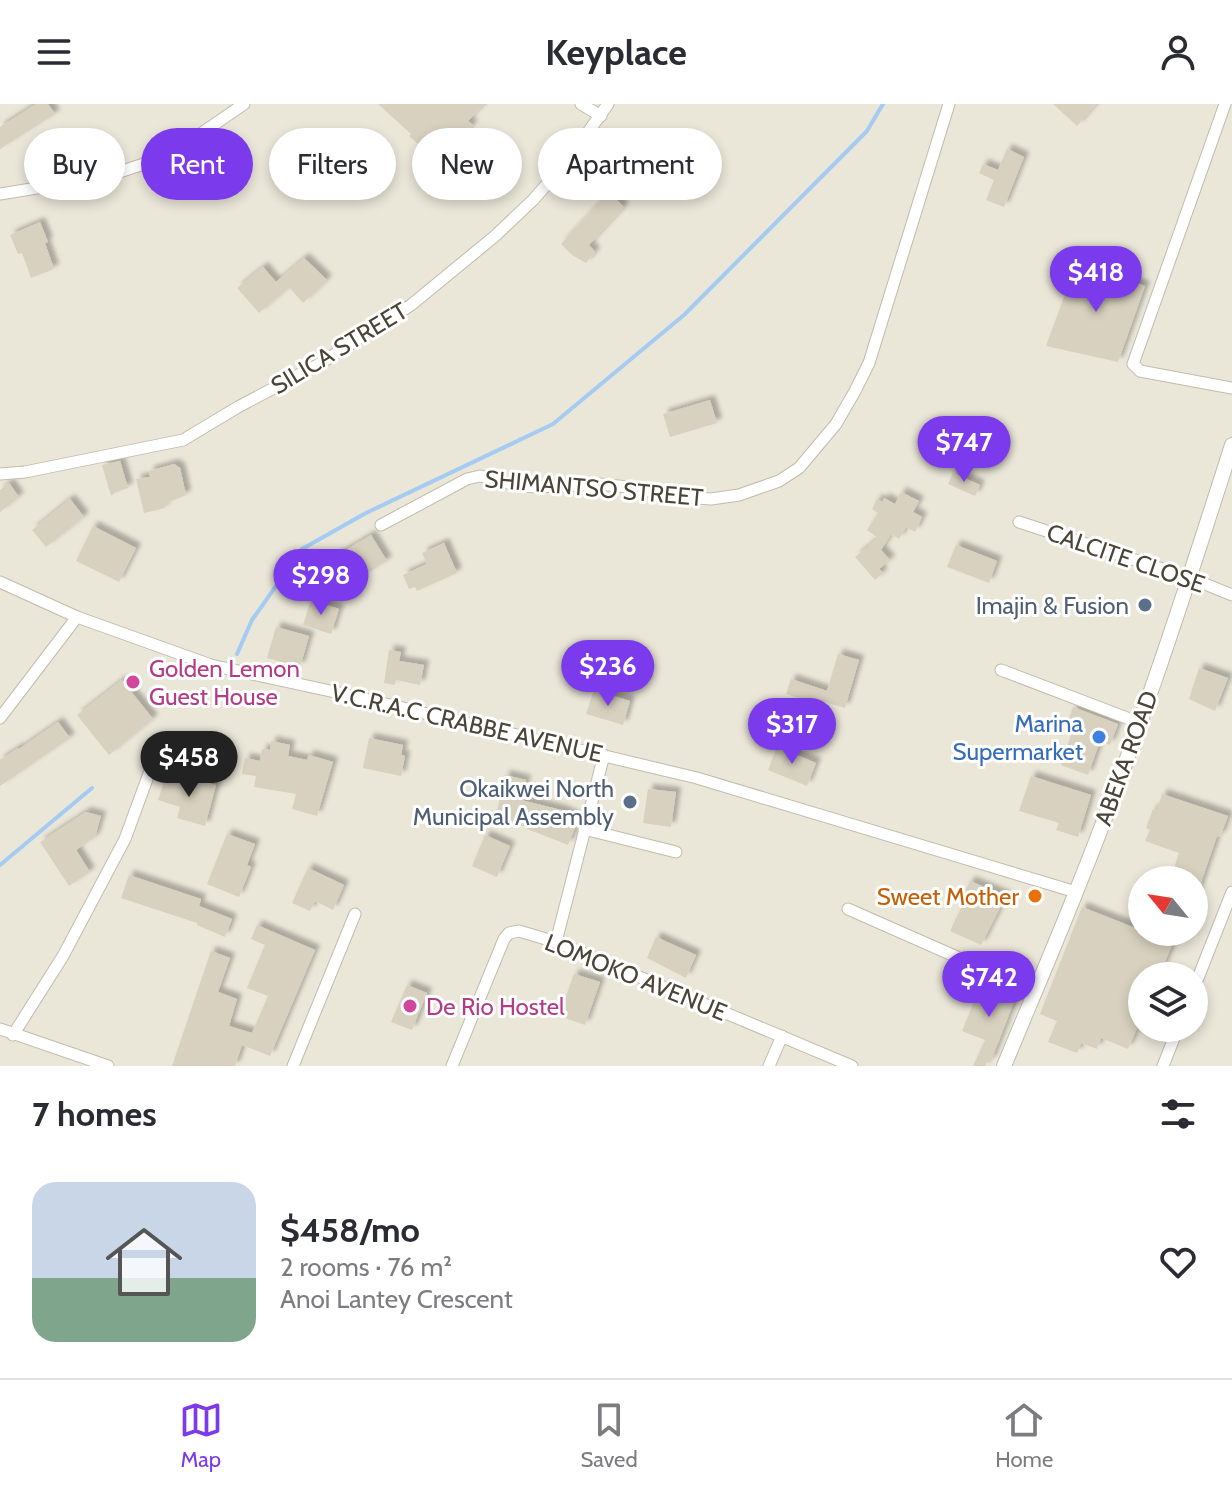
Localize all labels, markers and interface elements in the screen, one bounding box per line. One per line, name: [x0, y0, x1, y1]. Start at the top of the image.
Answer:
icon: menu: [32, 30, 76, 74]
text: Keyplace: [545, 30, 687, 74]
icon: person: [1156, 30, 1200, 74]
chip: Buy: [24, 128, 125, 200]
chip: Rent: [141, 128, 253, 200]
chip: Filters: [269, 128, 396, 200]
chip: New: [412, 128, 522, 200]
chip: Apartment: [538, 128, 722, 200]
pin: $418: [1049, 246, 1143, 314]
text: $418: [1068, 256, 1124, 288]
street label: SILICA STREET: [266, 296, 413, 400]
pin: $747: [917, 416, 1011, 484]
text: $747: [936, 426, 992, 458]
street label: SHIMANTSO STREET: [483, 464, 705, 512]
street label: CALCITE CLOSE: [1043, 517, 1209, 599]
pin: $298: [274, 549, 368, 617]
text: $298: [291, 559, 351, 591]
place label: Imajin & Fusion: [976, 591, 1129, 620]
marker: Imajin & Fusion: [1136, 596, 1154, 614]
pin: $236: [561, 640, 655, 708]
text: $236: [579, 650, 637, 682]
place label: Golden Lemon Guest House: [149, 654, 300, 711]
marker: Golden Lemon Guest House: [124, 673, 142, 691]
street label: V.C.R.A.C CRABBE AVENUE: [328, 678, 606, 768]
street label: ABEKA ROAD: [1088, 687, 1164, 829]
pin: $317: [745, 698, 839, 766]
text: $317: [766, 708, 818, 740]
place label: Marina Supermarket: [953, 709, 1083, 766]
marker: Marina Supermarket: [1090, 728, 1108, 746]
pin: $458: [142, 731, 236, 799]
text: $458: [159, 741, 219, 773]
place label: Okaikwei North Municipal Assembly: [413, 774, 614, 831]
marker: Okaikwei North Municipal Assembly: [621, 793, 639, 811]
north arrow: [1128, 866, 1208, 946]
map controls: [1128, 866, 1208, 1042]
place label: Sweet Mother: [877, 882, 1019, 911]
marker: Sweet Mother: [1026, 887, 1044, 905]
street label: LOMOKO AVENUE: [541, 927, 731, 1027]
pin: $742: [942, 951, 1036, 1019]
text: $742: [960, 961, 1018, 993]
button: layers: [1128, 962, 1208, 1042]
place label: De Rio Hostel: [426, 992, 565, 1021]
marker: De Rio Hostel: [401, 997, 419, 1015]
icon: filters: [1156, 1092, 1200, 1136]
text: 7 homes: [32, 1093, 157, 1135]
text: $458/mo: [280, 1209, 420, 1251]
icon: home: [96, 1214, 192, 1310]
icon: heart: [1156, 1240, 1200, 1284]
text: 2 rooms · 76 m²: [280, 1251, 452, 1283]
text: Anoi Lantey Crescent: [280, 1283, 513, 1315]
tab: Map: [179, 1398, 223, 1473]
tab: Saved: [580, 1398, 638, 1473]
tab: Home: [995, 1398, 1053, 1473]

